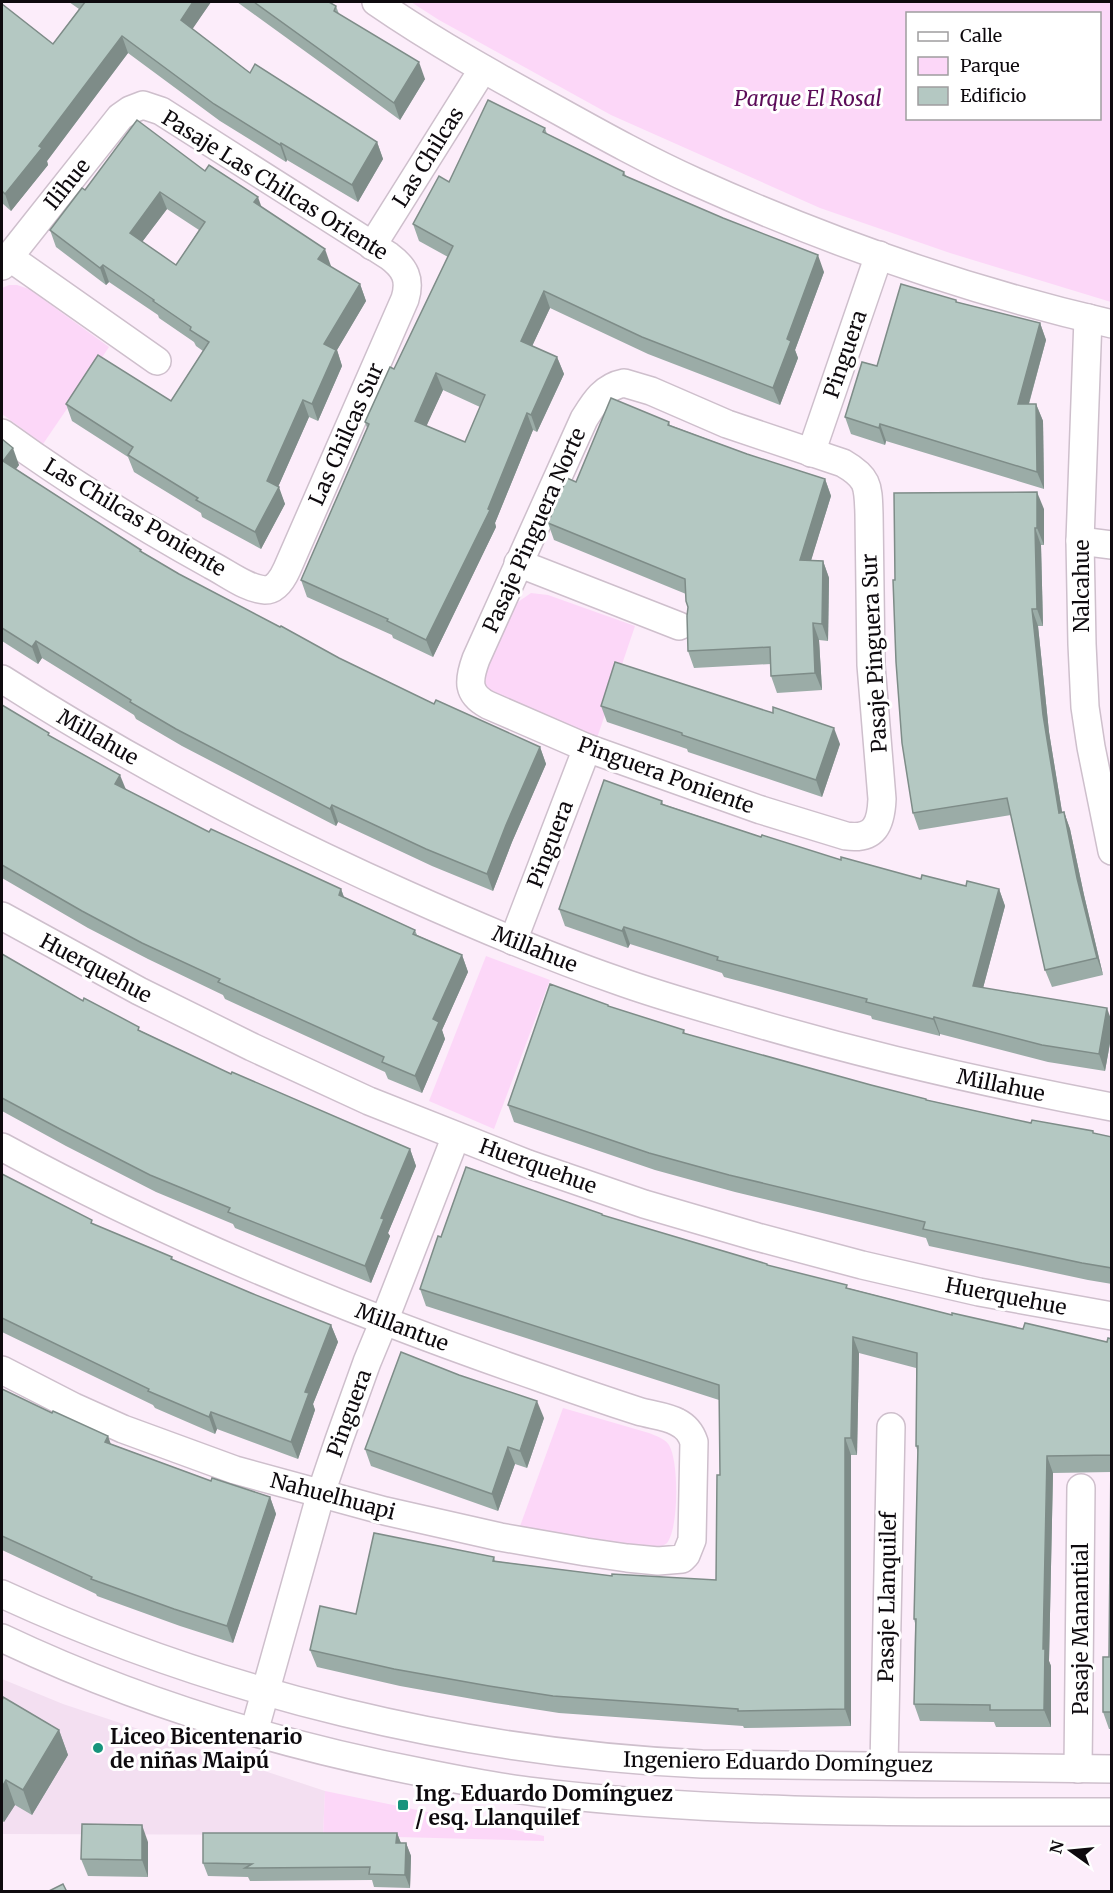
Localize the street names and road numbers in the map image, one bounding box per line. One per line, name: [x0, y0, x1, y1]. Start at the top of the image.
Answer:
street label: Las Chilcas: [387, 102, 469, 212]
street label: Pasaje Las Chilcas Oriente: [157, 104, 393, 266]
street label: Ilihue: [38, 153, 96, 215]
street label: Pinguera: [817, 306, 873, 402]
street label: Las Chilcas Sur: [303, 359, 389, 509]
street label: Pasaje Pinguera Norte: [477, 423, 591, 637]
street label: Las Chilcas Poniente: [39, 452, 231, 582]
street label: Nalcahue: [1068, 539, 1095, 633]
street label: Pasaje Pinguera Sur: [855, 553, 893, 753]
street label: Millahue: [53, 703, 143, 771]
street label: Pinguera Poniente: [574, 731, 758, 819]
street label: Pinguera: [521, 797, 579, 891]
street label: Millahue: [489, 920, 581, 978]
street label: Huerquehue: [35, 927, 157, 1009]
street label: Millahue: [955, 1063, 1047, 1107]
street label: Huerquehue: [476, 1132, 600, 1200]
street label: Huerquehue: [943, 1271, 1069, 1321]
street label: Millantue: [352, 1297, 452, 1357]
street label: Pinguera: [321, 1366, 377, 1460]
street label: Nahuelhuapi: [268, 1466, 399, 1526]
street label: Pasaje Llanquilef: [872, 1510, 902, 1683]
street label: Pasaje Manantial: [1067, 1542, 1094, 1715]
street label: Ingeniero Eduardo Domínguez: [623, 1746, 933, 1778]

